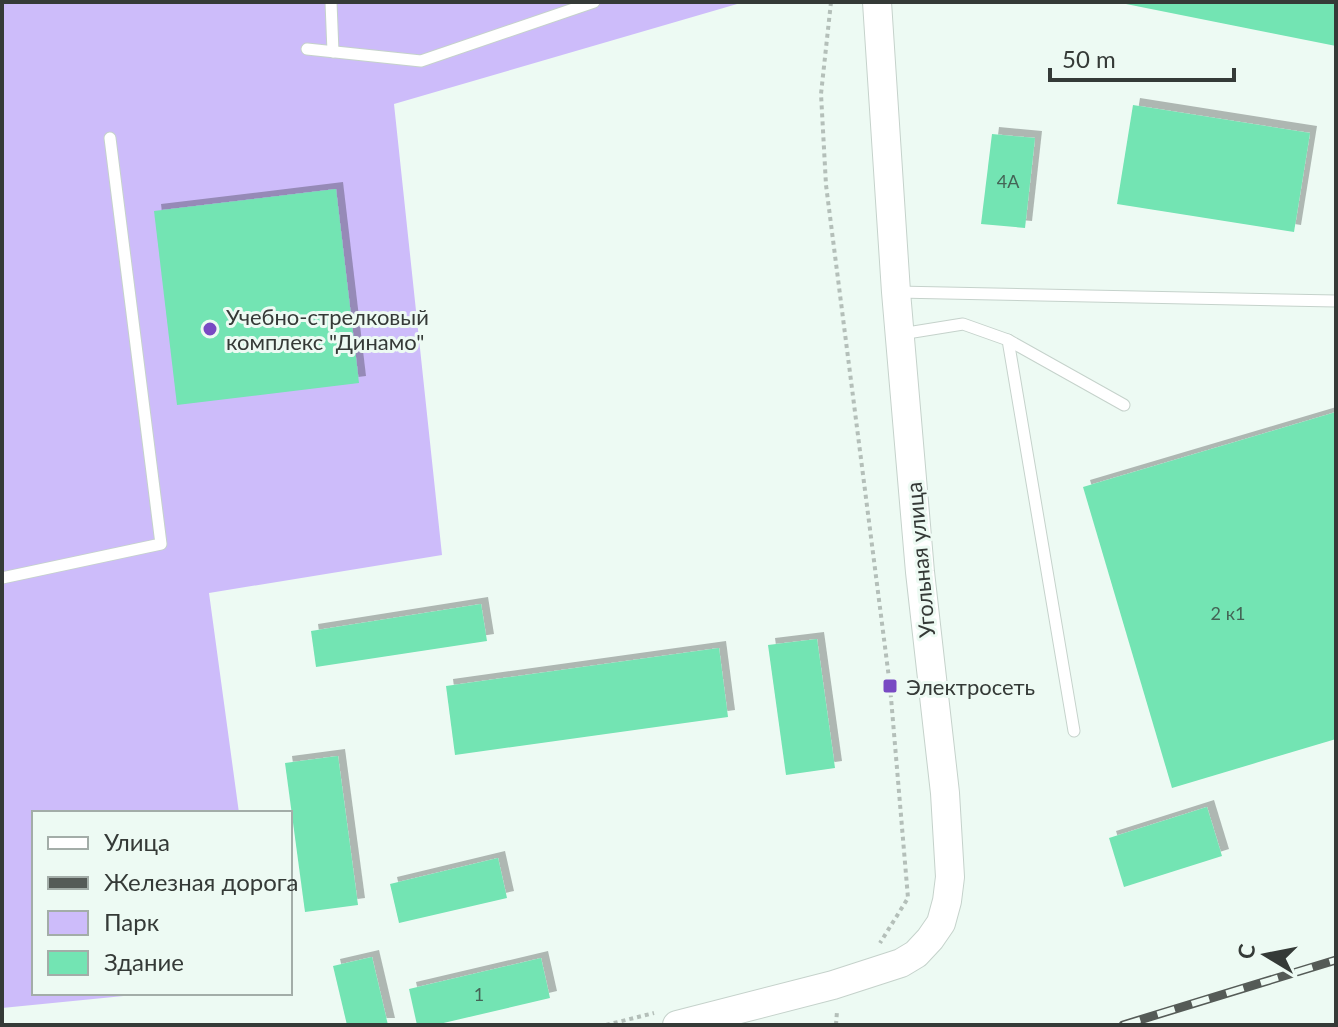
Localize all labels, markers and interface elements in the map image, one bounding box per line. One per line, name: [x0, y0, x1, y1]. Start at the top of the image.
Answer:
scale bar: [1050, 32, 1234, 82]
text: 50 m: [1062, 44, 1116, 73]
house number: 4А: [997, 170, 1020, 192]
place label: Учебно-стрелковый комплекс "Динамо": [226, 303, 429, 355]
marker: Учебно-стрелковый комплекс "Динамо": [201, 320, 219, 338]
street label: Угольная улица: [900, 481, 940, 639]
house number: 2 к1: [1211, 602, 1245, 624]
place label: Электросеть: [906, 673, 1035, 700]
marker: Электросеть: [881, 677, 899, 695]
legend: [32, 811, 292, 995]
text: Улица: [104, 827, 170, 856]
text: Железная дорога: [104, 867, 299, 896]
text: Парк: [104, 907, 160, 936]
north arrow: [1226, 915, 1306, 995]
text: С: [1231, 941, 1260, 961]
text: Здание: [104, 947, 184, 976]
house number: 1: [474, 983, 484, 1005]

